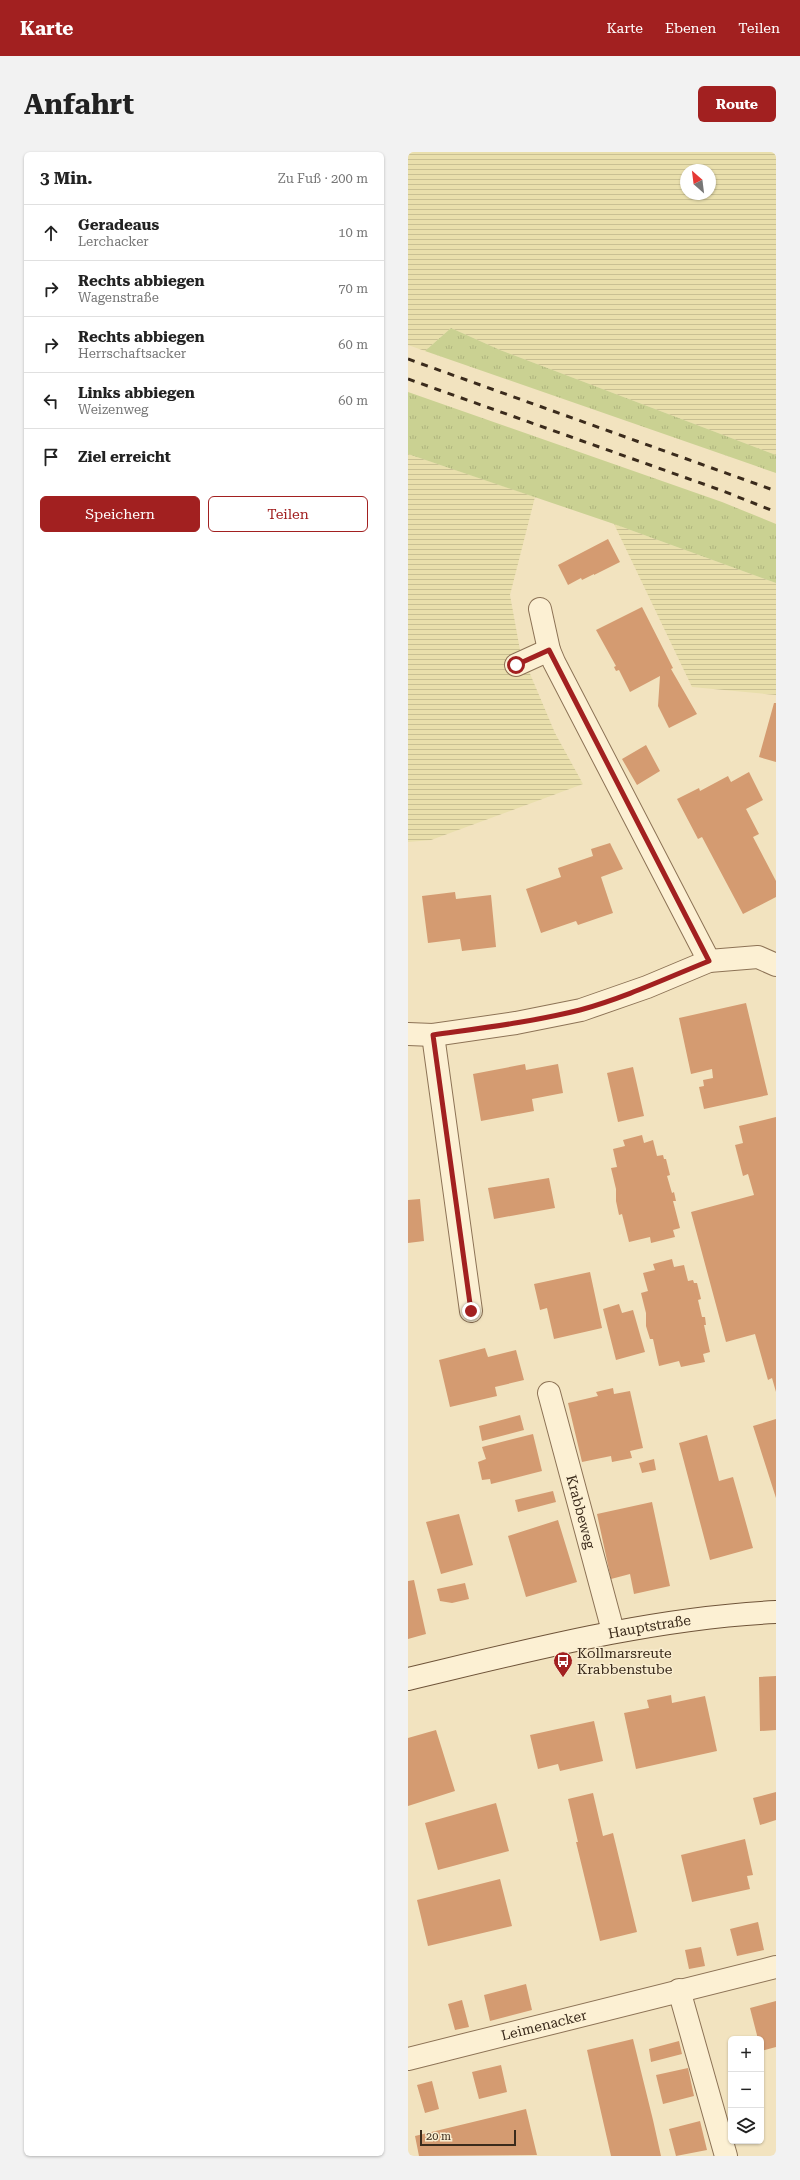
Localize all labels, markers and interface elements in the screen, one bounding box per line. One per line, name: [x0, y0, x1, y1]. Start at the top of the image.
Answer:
text: Karte: [20, 17, 74, 40]
text: Karte: [607, 20, 643, 36]
text: Ebenen: [665, 20, 716, 36]
text: Teilen: [738, 20, 780, 36]
button: Route: [698, 86, 776, 122]
text: Anfahrt: [24, 88, 134, 121]
north arrow: [680, 164, 716, 200]
text: 3 Min.: [40, 168, 93, 188]
text: Zu Fuß · 200 m: [278, 171, 368, 186]
text: Geradeaus: [78, 216, 159, 234]
icon: ahead: [40, 222, 62, 244]
text: 10 m: [338, 225, 368, 240]
text: Lerchacker: [78, 234, 149, 249]
text: Rechts abbiegen: [78, 272, 205, 290]
icon: right: [40, 278, 62, 300]
text: 70 m: [338, 281, 368, 296]
text: Wagenstraße: [78, 290, 159, 305]
text: Rechts abbiegen: [78, 328, 205, 346]
icon: right: [40, 334, 62, 356]
text: 60 m: [338, 337, 368, 352]
text: Herrschaftsacker: [78, 346, 186, 361]
text: Links abbiegen: [78, 384, 195, 402]
icon: left: [40, 390, 62, 412]
text: 60 m: [338, 393, 368, 408]
text: Weizenweg: [78, 402, 148, 417]
icon: arrive: [40, 446, 62, 468]
text: Ziel erreicht: [78, 448, 171, 466]
button: Speichern: [40, 496, 200, 532]
button: Teilen: [208, 496, 368, 532]
route start: [507, 656, 525, 674]
route end: [462, 1302, 480, 1320]
street label: Krabbeweg: [563, 1473, 599, 1551]
street label: Hauptstraße: [607, 1612, 692, 1641]
place label: Kollmarsreute Krabbenstube: [577, 1645, 673, 1677]
bus stop icon: Kollmarsreute Krabbenstube: [552, 1650, 574, 1678]
street label: Leimenacker: [499, 2007, 588, 2043]
map controls: [728, 2036, 764, 2144]
button: +: [728, 2036, 764, 2072]
button: −: [728, 2072, 764, 2108]
button: layers: [728, 2108, 764, 2144]
scale bar: [420, 2128, 516, 2147]
text: 20 m: [426, 2130, 451, 2143]

